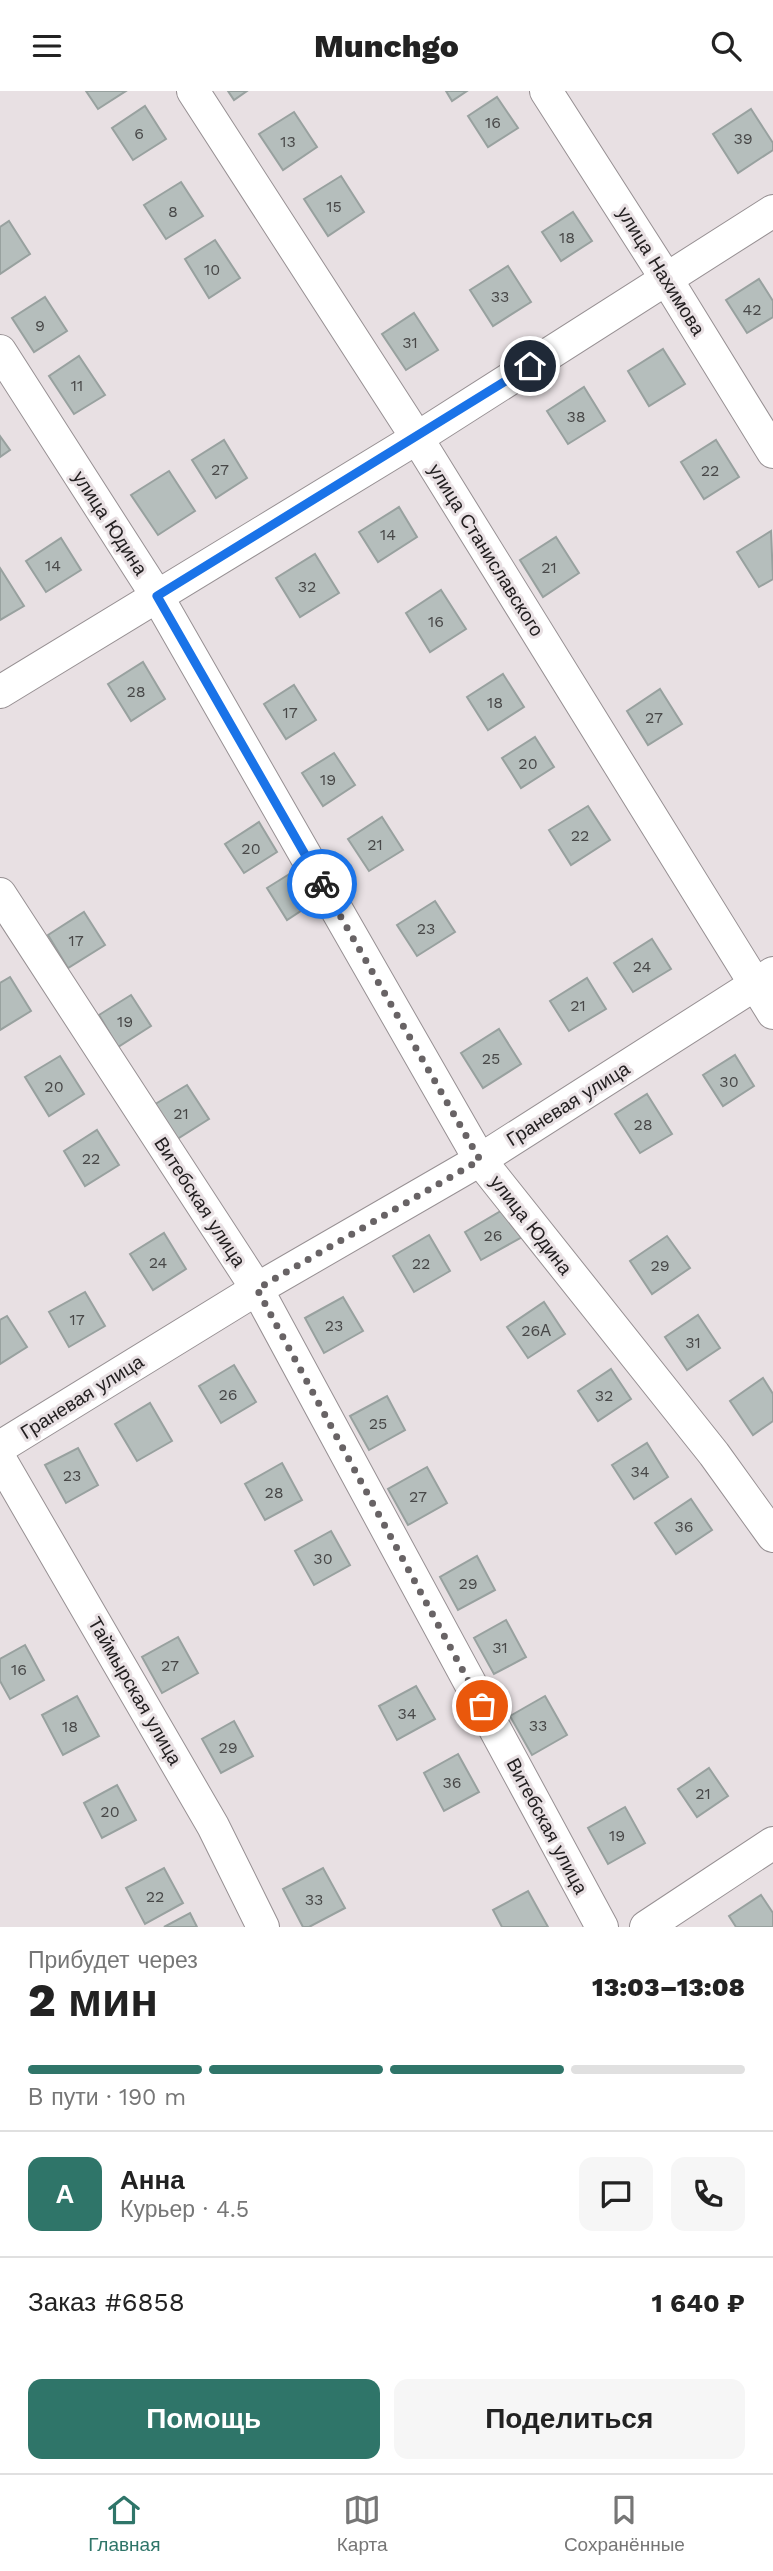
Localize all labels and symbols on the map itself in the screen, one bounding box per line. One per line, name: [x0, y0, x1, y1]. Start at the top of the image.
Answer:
house number: 16: [485, 113, 501, 132]
house number: 6: [134, 124, 144, 143]
house number: 39: [733, 129, 753, 148]
house number: 13: [280, 132, 296, 151]
house number: 15: [326, 197, 342, 216]
house number: 8: [168, 202, 178, 221]
street label: улица Нахимова: [612, 202, 710, 340]
house number: 18: [559, 228, 575, 247]
house number: 10: [204, 260, 220, 279]
house number: 33: [491, 287, 509, 306]
house number: 42: [742, 300, 762, 319]
house number: 9: [35, 316, 45, 335]
house number: 31: [402, 333, 418, 352]
pin: [500, 336, 560, 396]
house number: 11: [71, 376, 83, 395]
house number: 38: [566, 407, 586, 426]
street label: улица Станиславского: [423, 459, 549, 641]
house number: 27: [211, 460, 229, 479]
house number: 22: [701, 461, 719, 480]
street label: улица Юдина: [68, 466, 153, 580]
house number: 14: [380, 525, 396, 544]
house number: 14: [45, 556, 61, 575]
house number: 21: [541, 558, 557, 577]
house number: 32: [298, 577, 316, 596]
house number: 16: [428, 612, 444, 631]
house number: 28: [126, 682, 146, 701]
house number: 18: [487, 693, 503, 712]
house number: 17: [282, 703, 298, 722]
house number: 27: [645, 708, 663, 727]
house number: 20: [518, 754, 538, 773]
house number: 19: [320, 770, 336, 789]
house number: 22: [571, 826, 589, 845]
house number: 21: [367, 835, 383, 854]
house number: 20: [241, 839, 261, 858]
courier: [287, 849, 357, 919]
house number: 23: [417, 919, 435, 938]
house number: 17: [68, 931, 84, 950]
house number: 24: [633, 957, 652, 976]
house number: 21: [570, 996, 586, 1015]
house number: 19: [117, 1012, 133, 1031]
house number: 25: [482, 1049, 500, 1068]
street label: Граневая улица: [502, 1057, 634, 1151]
house number: 30: [719, 1072, 739, 1091]
house number: 20: [44, 1077, 64, 1096]
house number: 21: [173, 1104, 189, 1123]
house number: 28: [633, 1115, 653, 1134]
street label: Витебская улица: [149, 1133, 251, 1272]
house number: 22: [82, 1149, 100, 1168]
street label: улица Юдина: [485, 1171, 577, 1280]
house number: 26: [483, 1226, 503, 1245]
house number: 24: [149, 1253, 168, 1272]
house number: 22: [412, 1254, 430, 1273]
house number: 29: [650, 1256, 670, 1275]
house number: 17: [69, 1310, 85, 1329]
house number: 23: [325, 1316, 343, 1335]
house number: 26А: [521, 1321, 551, 1340]
house number: 31: [685, 1333, 701, 1352]
street label: Граневая улица: [16, 1350, 148, 1444]
house number: 26: [218, 1385, 238, 1404]
house number: 32: [595, 1386, 613, 1405]
house number: 25: [369, 1414, 387, 1433]
house number: 34: [630, 1462, 650, 1481]
house number: 23: [63, 1466, 81, 1485]
house number: 28: [264, 1483, 284, 1502]
house number: 27: [409, 1487, 427, 1506]
house number: 36: [674, 1517, 694, 1536]
house number: 30: [313, 1549, 333, 1568]
house number: 29: [458, 1574, 478, 1593]
street label: Таймырская улица: [83, 1613, 187, 1769]
house number: 31: [492, 1638, 508, 1657]
house number: 27: [161, 1656, 179, 1675]
house number: 16: [11, 1660, 27, 1679]
pin: [452, 1676, 512, 1736]
house number: 34: [397, 1704, 417, 1723]
house number: 33: [529, 1716, 547, 1735]
house number: 18: [62, 1717, 78, 1736]
house number: 29: [218, 1738, 238, 1757]
street label: Витебская улица: [501, 1754, 593, 1898]
house number: 36: [442, 1773, 462, 1792]
house number: 21: [695, 1784, 711, 1803]
house number: 20: [100, 1802, 120, 1821]
house number: 19: [609, 1826, 625, 1845]
house number: 22: [146, 1887, 164, 1906]
house number: 33: [305, 1890, 323, 1909]

